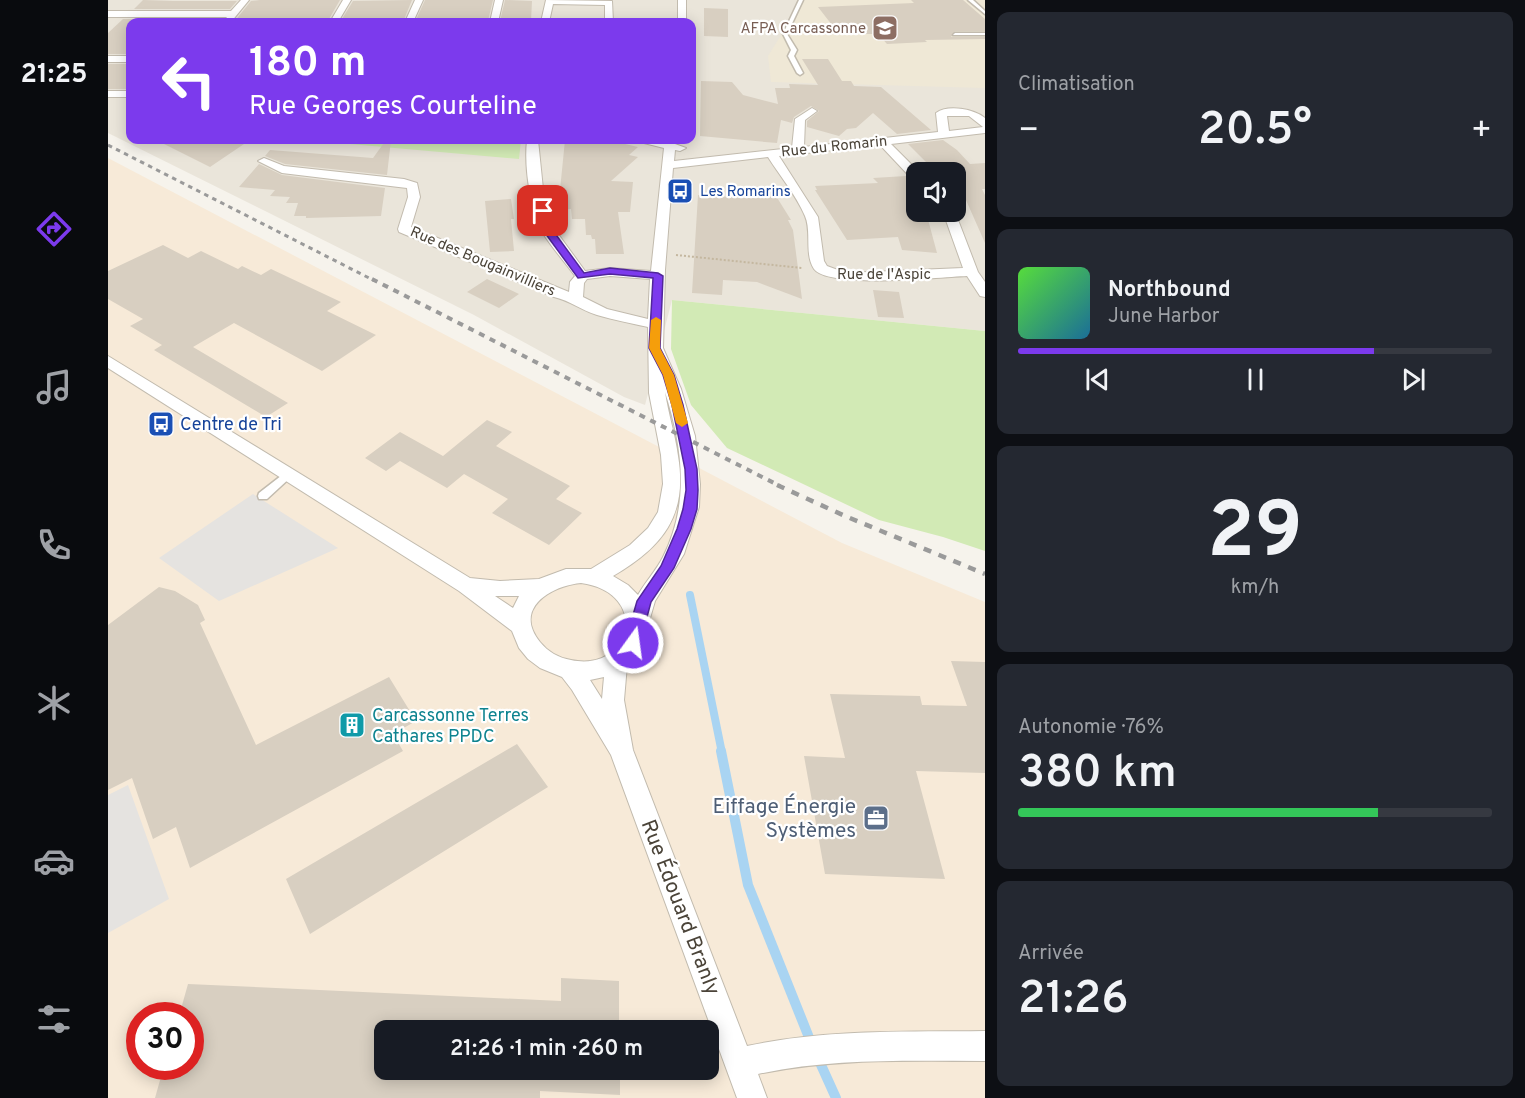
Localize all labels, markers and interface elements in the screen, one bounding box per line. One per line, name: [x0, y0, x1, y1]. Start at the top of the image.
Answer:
school or university icon: AFPA Carcassonne: [870, 13, 900, 43]
place label: AFPA Carcassonne: [741, 20, 866, 39]
text: 180 m: [249, 38, 366, 91]
icon: left: [150, 42, 228, 120]
text: 21:25: [21, 58, 87, 92]
text: Climatisation: [1018, 72, 1135, 98]
text: Rue Georges Courteline: [249, 90, 537, 124]
text: 20.5°: [1198, 103, 1312, 160]
text: −: [1018, 111, 1039, 153]
text: +: [1471, 111, 1492, 153]
street label: Rue du Romarin: [780, 132, 888, 163]
map controls: [906, 162, 966, 222]
button: sound: [906, 162, 966, 222]
bus stop icon: Les Romarins: [665, 176, 695, 206]
place label: Les Romarins: [700, 183, 791, 202]
pin: [517, 185, 568, 236]
icon: arrive: [526, 194, 559, 227]
icon: directions: [33, 208, 75, 250]
street label: Rue des Bougainvilliers: [407, 223, 558, 302]
street label: Rue de l'Aspic: [837, 266, 931, 285]
text: Northbound: [1108, 277, 1231, 304]
text: June Harbor: [1108, 304, 1220, 330]
icon: previous: [1081, 363, 1114, 396]
icon: pause: [1239, 363, 1272, 396]
icon: next: [1397, 363, 1430, 396]
icon: music: [33, 366, 75, 408]
bus stop icon: Centre de Tri: [146, 409, 176, 439]
place label: Centre de Tri: [180, 414, 282, 437]
text: 29: [1207, 486, 1303, 585]
icon: phone: [33, 524, 75, 566]
text: km/h: [1231, 575, 1279, 601]
position arrow: [601, 611, 665, 675]
icon: climate: [33, 682, 75, 724]
place label: Carcassonne Terres Cathares PPDC: [372, 705, 529, 749]
building icon: Carcassonne Terres Cathares PPDC: [337, 710, 367, 740]
text: Autonomie · 76%: [1018, 715, 1164, 741]
text: 380 km: [1018, 746, 1177, 803]
place label: Eiffage Énergie Systèmes: [712, 793, 856, 845]
office icon: Eiffage Énergie Systèmes: [861, 803, 891, 833]
street label: Rue Édouard Branly: [634, 816, 726, 999]
icon: car: [33, 840, 75, 882]
text: Arrivée: [1018, 941, 1084, 967]
text: 21:26: [1018, 972, 1129, 1029]
icon: filters: [33, 998, 75, 1040]
speed limit sign: 30: [126, 1002, 204, 1080]
text: 21:26 · 1 min · 260 m: [450, 1036, 643, 1063]

